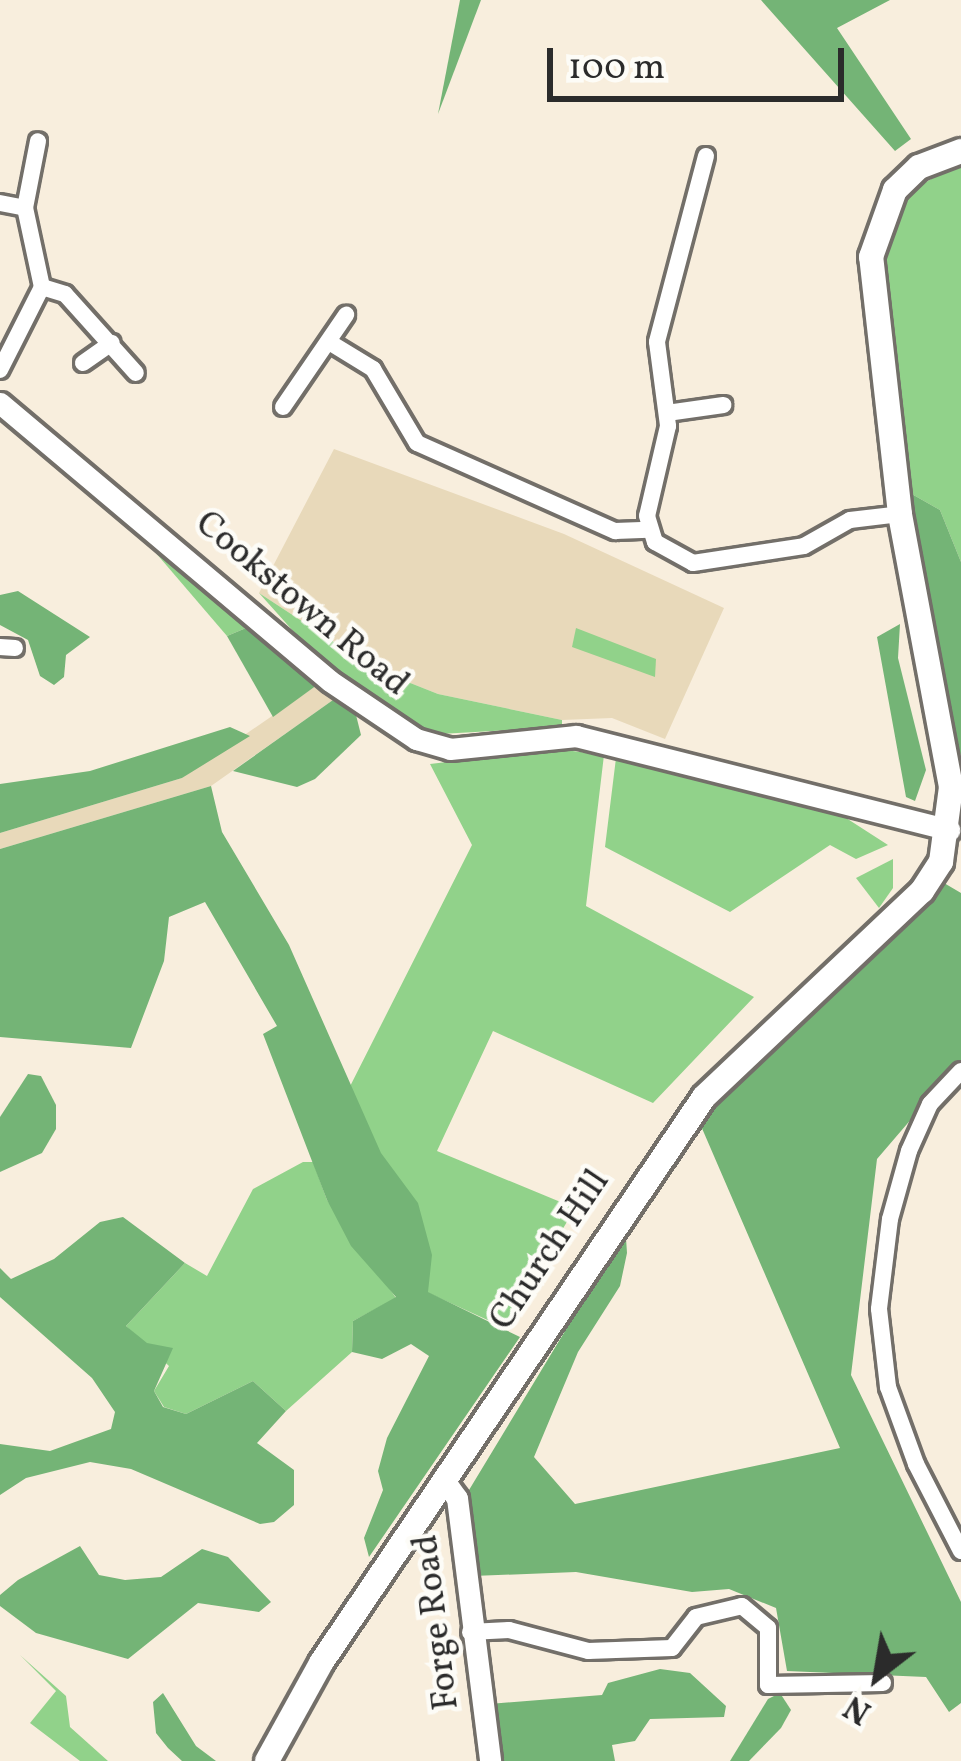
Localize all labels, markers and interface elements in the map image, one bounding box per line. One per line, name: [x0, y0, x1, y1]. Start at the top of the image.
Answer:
scale bar: [553, 24, 850, 98]
text: 100 m: [568, 44, 665, 94]
street label: Cookstown Road: [185, 503, 417, 707]
street label: Church Hill: [482, 1163, 620, 1339]
street label: Forge Road: [406, 1532, 470, 1712]
north arrow: [817, 1617, 937, 1737]
text: N: [836, 1682, 881, 1734]

